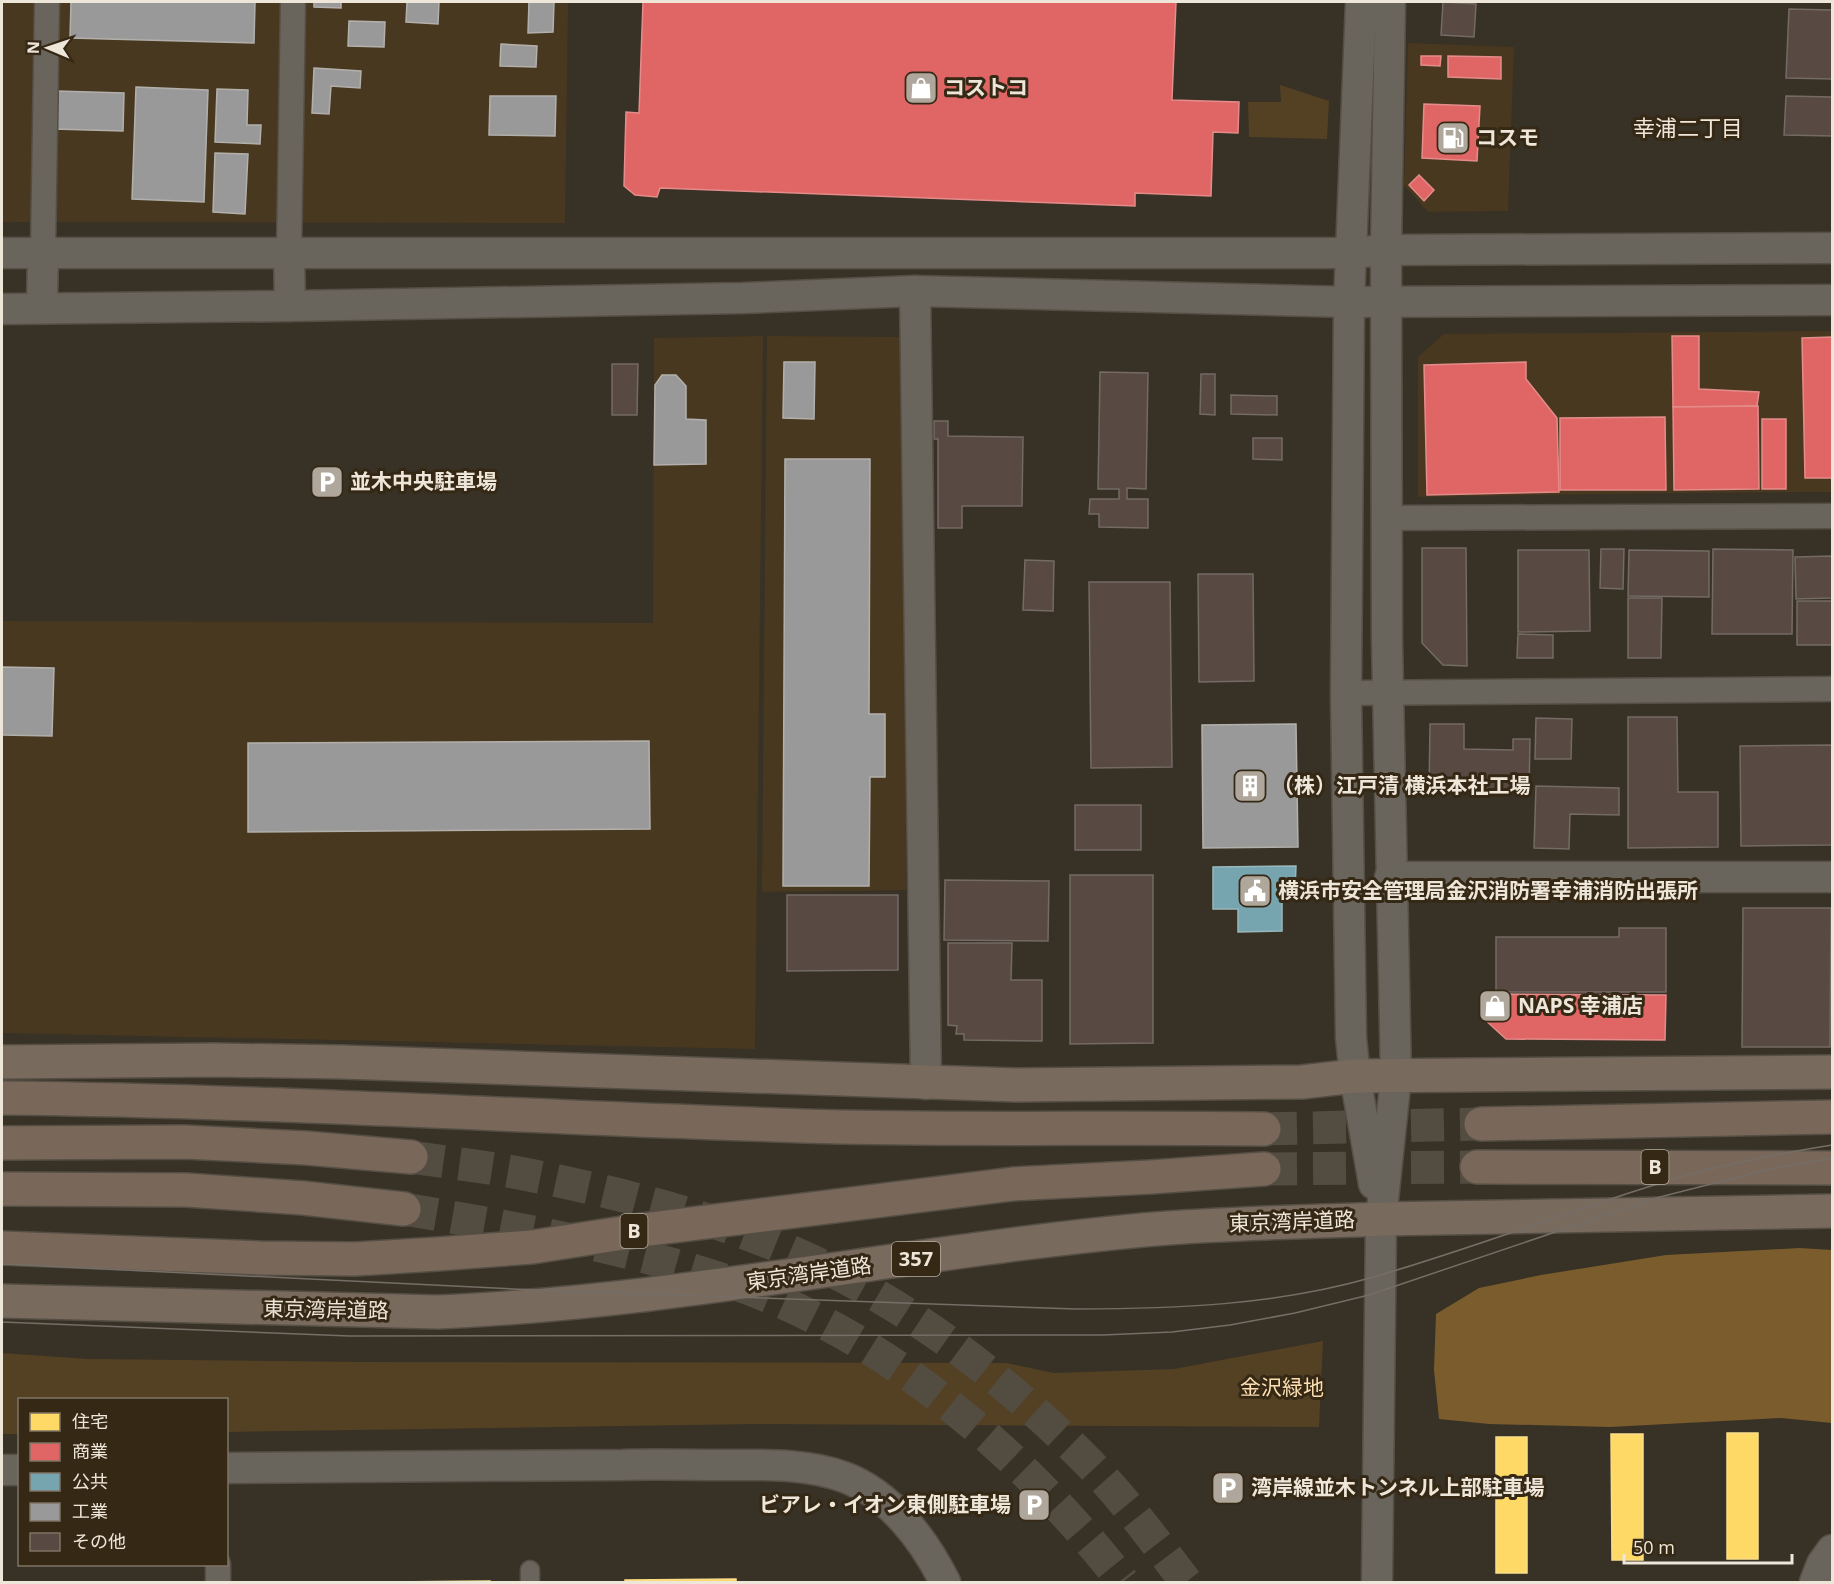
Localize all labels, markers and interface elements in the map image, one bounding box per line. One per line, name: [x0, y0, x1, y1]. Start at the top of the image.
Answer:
north arrow: [18, 18, 78, 78]
text: N: [22, 41, 44, 54]
shop icon: コストコ: [903, 70, 939, 106]
place label: コストコ: [944, 73, 1028, 101]
district label: 幸浦二丁目: [1633, 112, 1743, 142]
fuel station icon: コスモ: [1435, 120, 1471, 156]
place label: コスモ: [1476, 123, 1539, 151]
parking icon: 並木中央駐車場: [309, 464, 345, 500]
place label: 並木中央駐車場: [350, 467, 497, 495]
building icon: （株）江戸清 横浜本社工場: [1232, 768, 1268, 804]
place label: （株）江戸清 横浜本社工場: [1273, 771, 1530, 799]
public building icon: 横浜市安全管理局金沢消防署幸浦消防出張所: [1237, 873, 1273, 909]
place label: 横浜市安全管理局金沢消防署幸浦消防出張所: [1278, 876, 1698, 904]
shop icon: NAPS 幸浦店: [1477, 988, 1513, 1024]
place label: NAPS 幸浦店: [1518, 991, 1643, 1019]
road number: B: [1642, 1150, 1668, 1184]
street label: 東京湾岸道路: [1229, 1205, 1355, 1237]
road number: B: [620, 1214, 648, 1248]
road number: 357: [892, 1242, 940, 1276]
street label: 東京湾岸道路: [745, 1250, 873, 1296]
street label: 東京湾岸道路: [263, 1294, 389, 1324]
park label: 金沢緑地: [1240, 1373, 1324, 1401]
legend: [18, 1398, 228, 1566]
text: 住宅: [72, 1409, 108, 1433]
text: 商業: [72, 1439, 108, 1463]
text: 公共: [72, 1469, 108, 1493]
parking icon: 湾岸線並木トンネル上部駐車場: [1210, 1470, 1246, 1506]
place label: 湾岸線並木トンネル上部駐車場: [1251, 1473, 1545, 1501]
parking icon: ビアレ・イオン東側駐車場: [1016, 1487, 1052, 1523]
place label: ビアレ・イオン東側駐車場: [759, 1490, 1011, 1518]
text: 工業: [72, 1499, 108, 1523]
scale bar: [1624, 1527, 1792, 1565]
text: その他: [72, 1529, 126, 1553]
text: 50 m: [1633, 1535, 1675, 1559]

